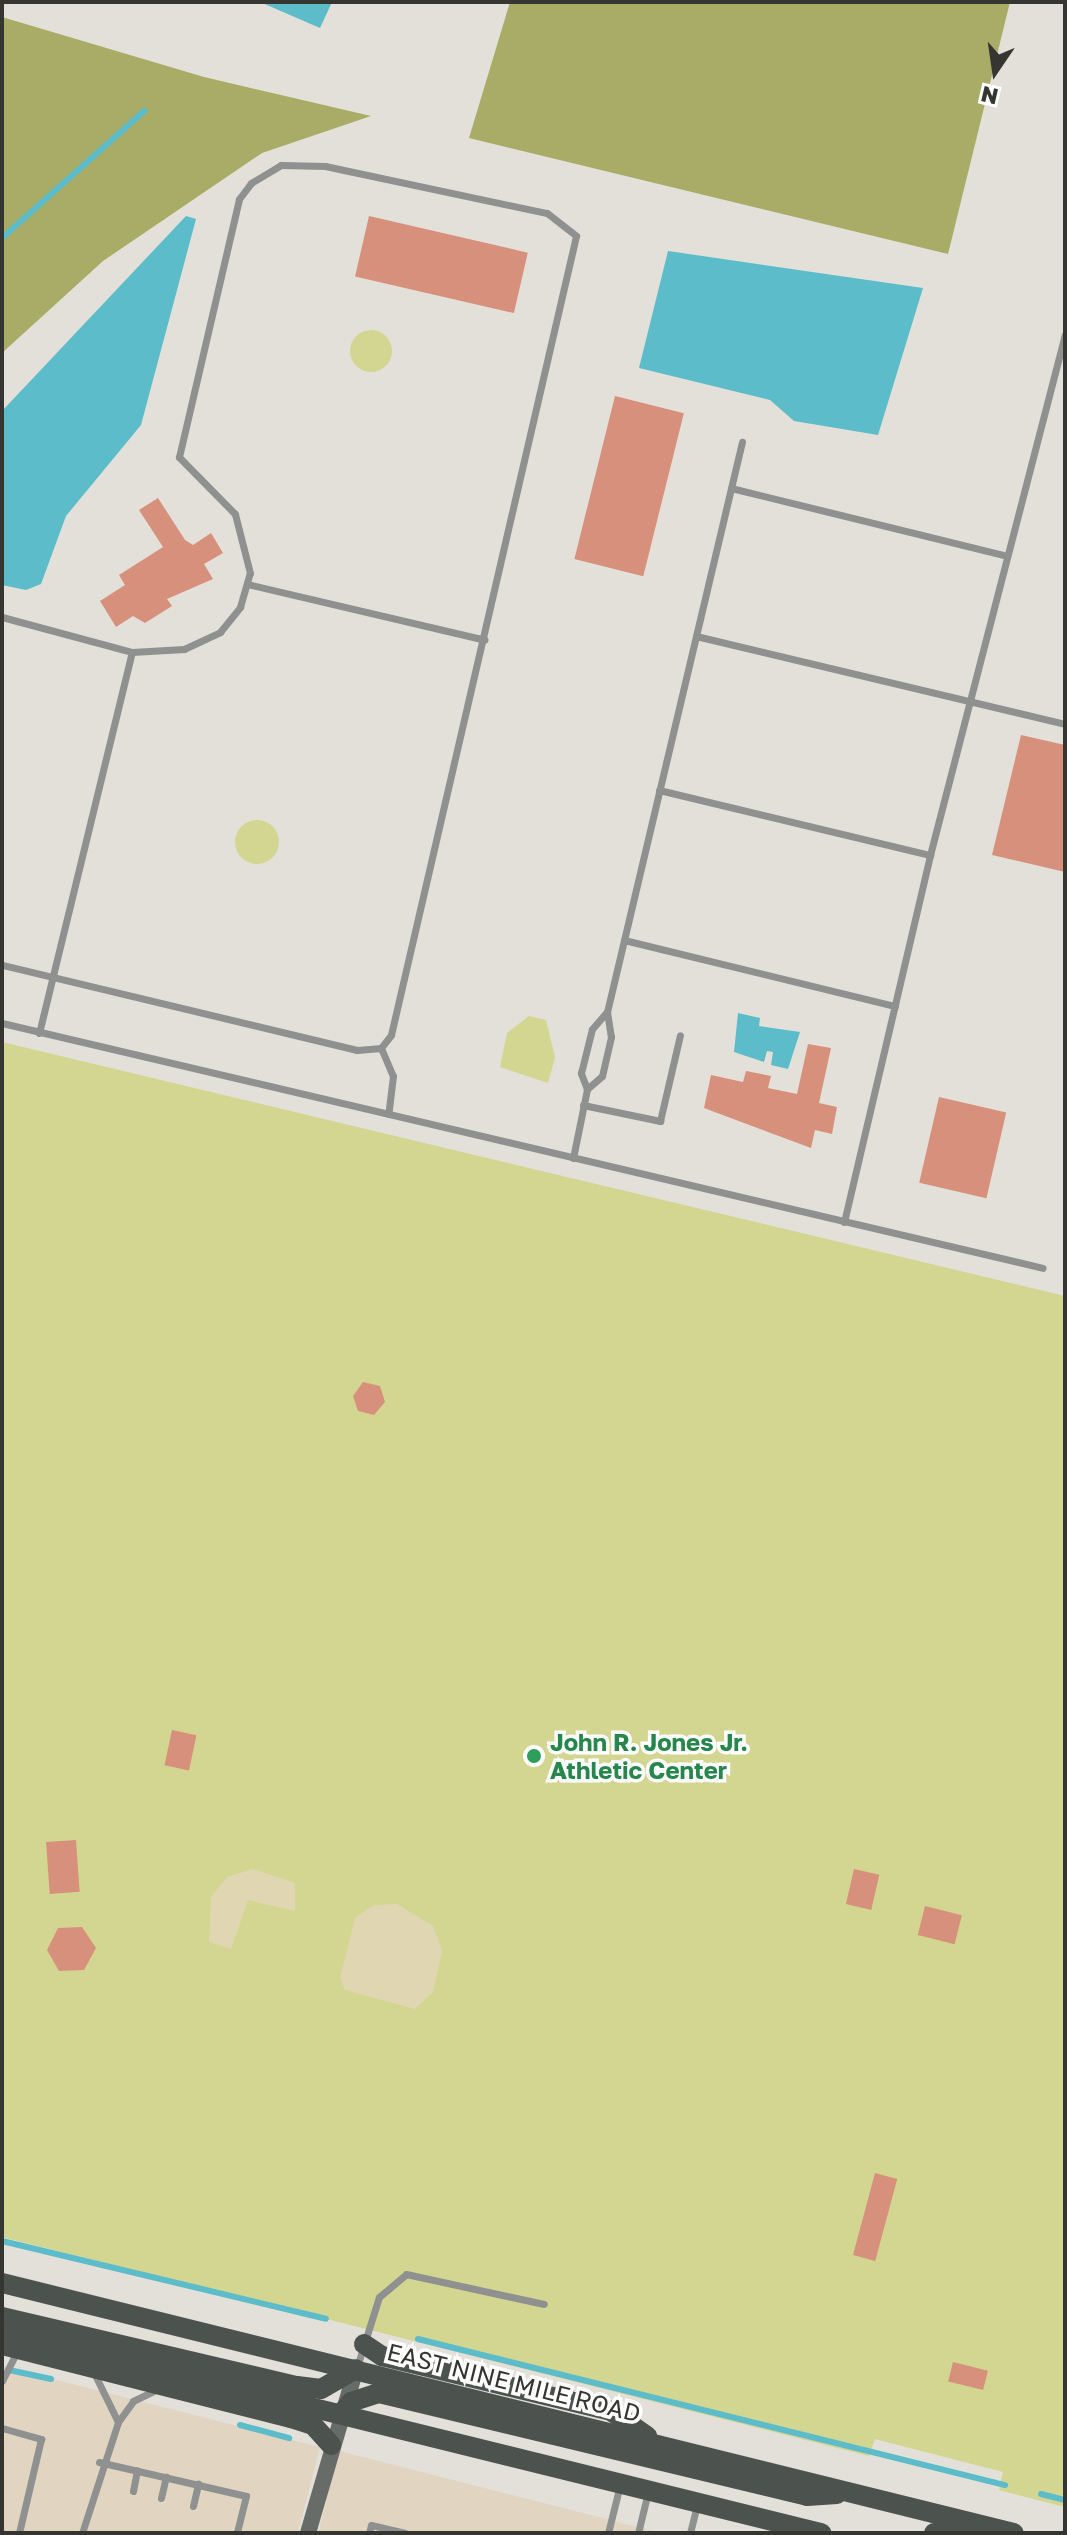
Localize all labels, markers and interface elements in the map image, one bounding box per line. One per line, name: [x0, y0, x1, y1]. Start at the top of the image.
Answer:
north arrow: [955, 32, 1035, 112]
text: N: [978, 81, 1001, 111]
place label: John R. Jones Jr. Athletic Center: [550, 1728, 748, 1784]
marker: John R. Jones Jr. Athletic Center: [525, 1747, 543, 1765]
street label: EAST NINE MILE ROAD: [384, 2337, 644, 2427]

